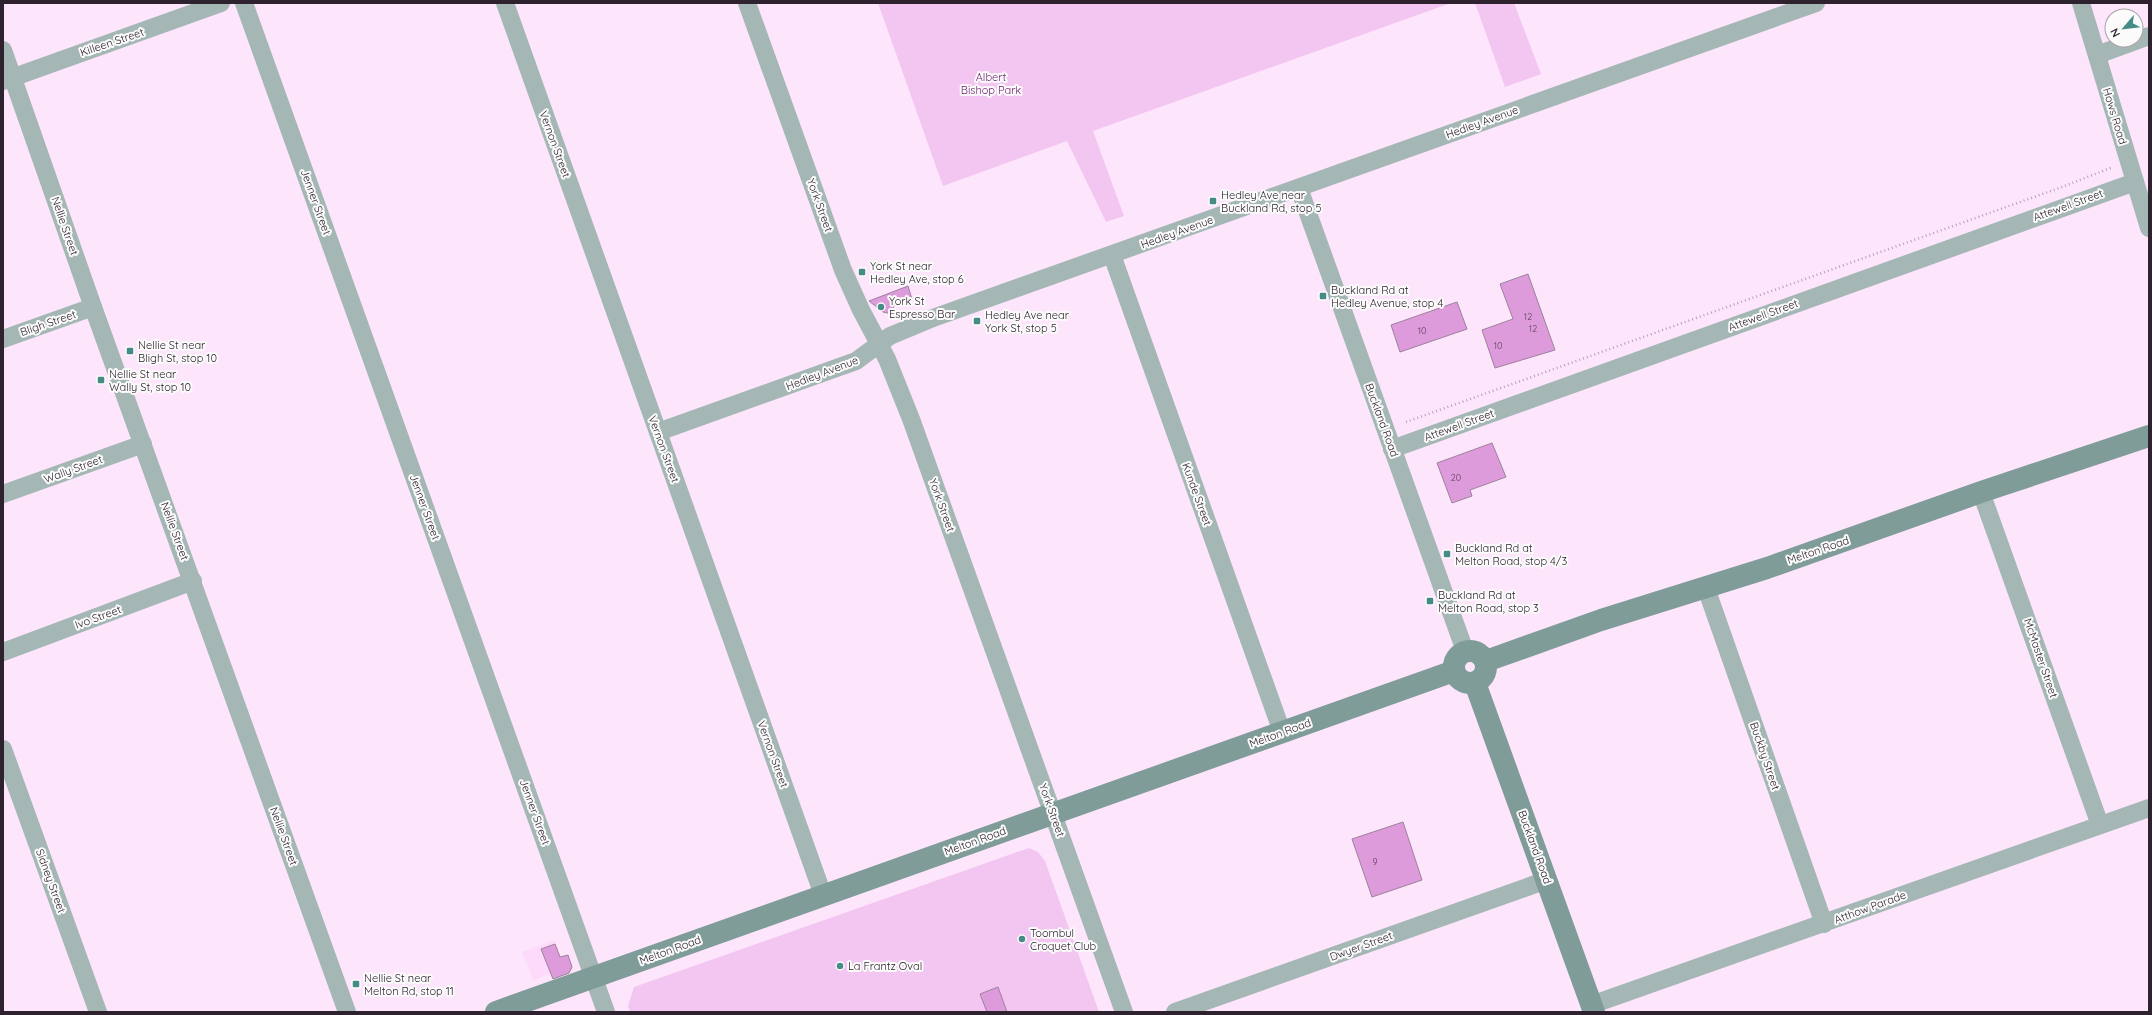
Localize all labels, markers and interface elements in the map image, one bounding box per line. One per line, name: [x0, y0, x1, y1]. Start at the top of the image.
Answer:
north arrow: [2104, 8, 2144, 48]
street label: Killeen Street: [78, 24, 146, 59]
text: N: [2107, 26, 2123, 40]
park label: Albert Bishop Park: [961, 70, 1021, 97]
street label: Hows Road: [2100, 86, 2130, 146]
street label: Hedley Avenue: [1444, 102, 1520, 142]
street label: Vernon Street: [536, 109, 574, 180]
street label: Jenner Street: [298, 167, 334, 237]
street label: York Street: [804, 177, 836, 234]
street label: Attewell Street: [2031, 186, 2105, 224]
place label: Hedley Ave near Buckland Rd, stop 5: [1221, 188, 1321, 215]
street label: Nellie Street: [48, 195, 82, 257]
marker: Hedley Ave near Buckland Rd, stop 5: [1208, 196, 1218, 206]
street label: Hedley Avenue: [1139, 212, 1215, 252]
place label: York St near Hedley Ave, stop 6: [870, 259, 964, 286]
marker: York St near Hedley Ave, stop 6: [857, 267, 867, 277]
place label: Buckland Rd at Hedley Avenue, stop 4: [1331, 283, 1444, 310]
marker: Buckland Rd at Hedley Avenue, stop 4: [1318, 291, 1328, 301]
place label: York St Espresso Bar: [889, 294, 956, 321]
street label: Attewell Street: [1726, 296, 1800, 334]
marker: York St Espresso Bar: [876, 302, 886, 312]
street label: Bligh Street: [18, 307, 78, 339]
place label: Hedley Ave near York St, stop 5: [985, 308, 1070, 335]
house number: 12: [1524, 311, 1532, 322]
marker: Hedley Ave near York St, stop 5: [972, 316, 982, 326]
house number: 12: [1529, 323, 1537, 334]
house number: 10: [1418, 325, 1426, 336]
place label: Nellie St near Bligh St, stop 10: [138, 338, 217, 365]
house number: 10: [1494, 340, 1502, 351]
marker: Nellie St near Bligh St, stop 10: [125, 346, 135, 356]
street label: Hedley Avenue: [784, 353, 860, 393]
place label: Nellie St near Wally St, stop 10: [109, 367, 191, 394]
marker: Nellie St near Wally St, stop 10: [96, 375, 106, 385]
street label: Buckland Road: [1362, 381, 1402, 459]
street label: Attewell Street: [1422, 406, 1496, 444]
street label: Vernon Street: [645, 414, 683, 485]
street label: Wally Street: [42, 452, 104, 486]
street label: Kunde Street: [1179, 461, 1215, 528]
street label: Jenner Street: [407, 472, 443, 542]
house number: 20: [1451, 472, 1461, 483]
street label: York Street: [926, 477, 958, 534]
street label: Nellie Street: [158, 500, 192, 562]
street label: Melton Road: [1785, 533, 1851, 567]
place label: Buckland Rd at Melton Road, stop 4/3: [1455, 541, 1568, 568]
marker: Buckland Rd at Melton Road, stop 4/3: [1442, 549, 1452, 559]
place label: Buckland Rd at Melton Road, stop 3: [1438, 588, 1539, 615]
marker: Buckland Rd at Melton Road, stop 3: [1425, 596, 1435, 606]
street label: Ivo Street: [73, 602, 123, 632]
street label: McMaster Street: [2021, 617, 2061, 700]
street label: Melton Road: [1247, 715, 1313, 751]
street label: Vernon Street: [754, 719, 792, 790]
street label: Buckby Street: [1747, 720, 1783, 792]
street label: Jenner Street: [517, 777, 553, 847]
street label: York Street: [1036, 782, 1068, 839]
street label: Nellie Street: [267, 805, 301, 867]
street label: Buckland Road: [1515, 808, 1555, 886]
street label: Melton Road: [942, 823, 1008, 859]
street label: Sidney Street: [33, 847, 69, 915]
house number: 9: [1372, 856, 1378, 867]
street label: Atthow Parade: [1832, 888, 1908, 926]
place label: Toombul Croquet Club: [1030, 926, 1097, 953]
street label: Dwyer Street: [1328, 928, 1395, 964]
street label: Melton Road: [637, 932, 703, 968]
marker: Toombul Croquet Club: [1017, 934, 1027, 944]
place label: La Frantz Oval: [848, 959, 922, 973]
marker: La Frantz Oval: [835, 961, 845, 971]
place label: Nellie St near Melton Rd, stop 11: [364, 971, 454, 998]
marker: Nellie St near Melton Rd, stop 11: [351, 979, 361, 989]

